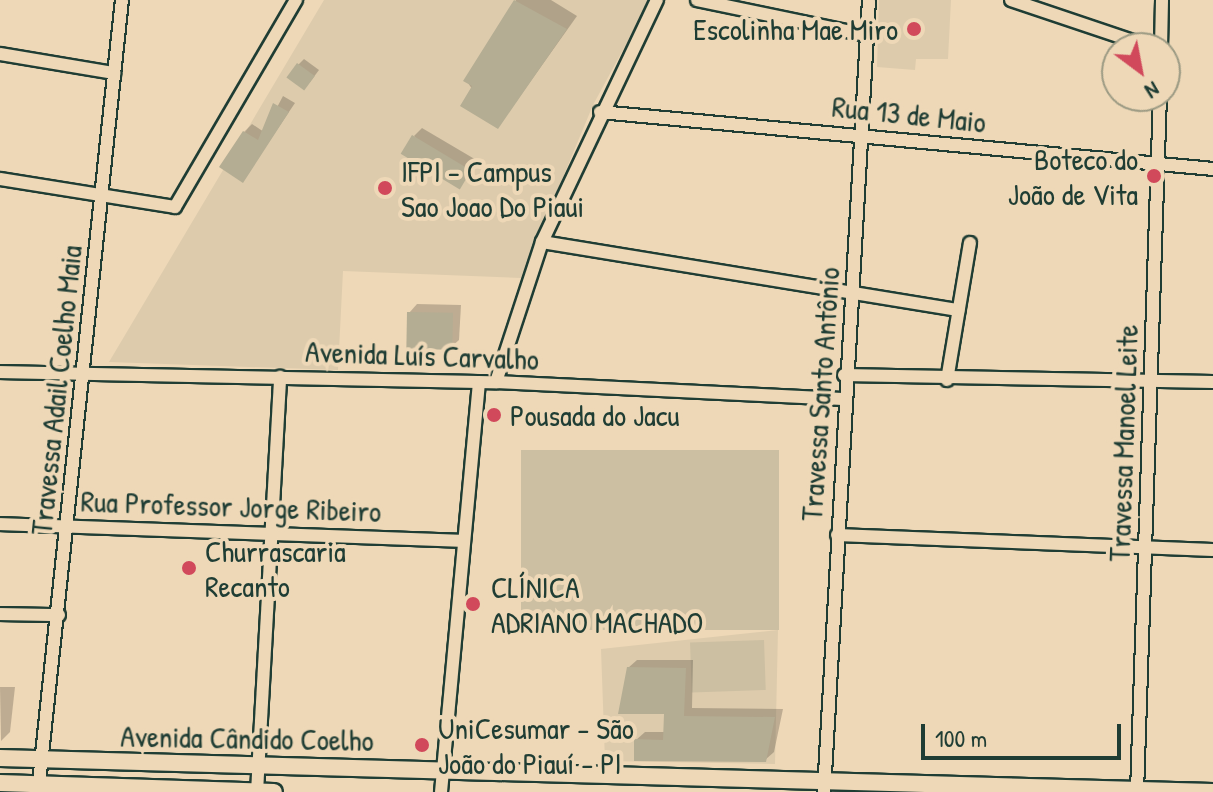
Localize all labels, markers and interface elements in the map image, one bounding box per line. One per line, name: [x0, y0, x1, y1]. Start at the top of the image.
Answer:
place label: Escolinha Mae Miro: [693, 11, 898, 47]
marker: Escolinha Mae Miro: [905, 20, 923, 38]
north arrow: [1101, 32, 1181, 112]
text: N: [1140, 75, 1166, 106]
street label: Rua 13 de Maio: [830, 88, 988, 140]
place label: Boteco do João de Vita: [1008, 141, 1138, 212]
place label: IFPI - Campus Sao Joao Do Piaui: [401, 153, 584, 224]
marker: Boteco do João de Vita: [1145, 167, 1163, 185]
marker: IFPI - Campus Sao Joao Do Piaui: [376, 179, 394, 197]
street label: Travessa Adail Coelho Maia: [23, 243, 89, 537]
street label: Travessa Santo Antônio: [793, 266, 847, 522]
street label: Travessa Manoel Leite: [1101, 324, 1145, 562]
street label: Avenida Luís Carvalho: [305, 333, 539, 377]
place label: Pousada do Jacu: [510, 397, 679, 433]
marker: Pousada do Jacu: [485, 406, 503, 424]
street label: Rua Professor Jorge Ribeiro: [80, 483, 382, 529]
place label: Churrascaria Recanto: [205, 533, 346, 604]
marker: Churrascaria Recanto: [180, 559, 198, 577]
place label: CLÍNICA ADRIANO MACHADO: [491, 569, 703, 640]
marker: CLÍNICA ADRIANO MACHADO: [462, 593, 484, 615]
scale bar: [925, 708, 1125, 758]
place label: UniCesumar - São João do Piauí - PI: [438, 710, 634, 780]
street label: Avenida Cândido Coelho: [120, 718, 374, 758]
text: 100 m: [935, 722, 987, 754]
marker: UniCesumar - São João do Piauí - PI: [413, 736, 431, 754]

